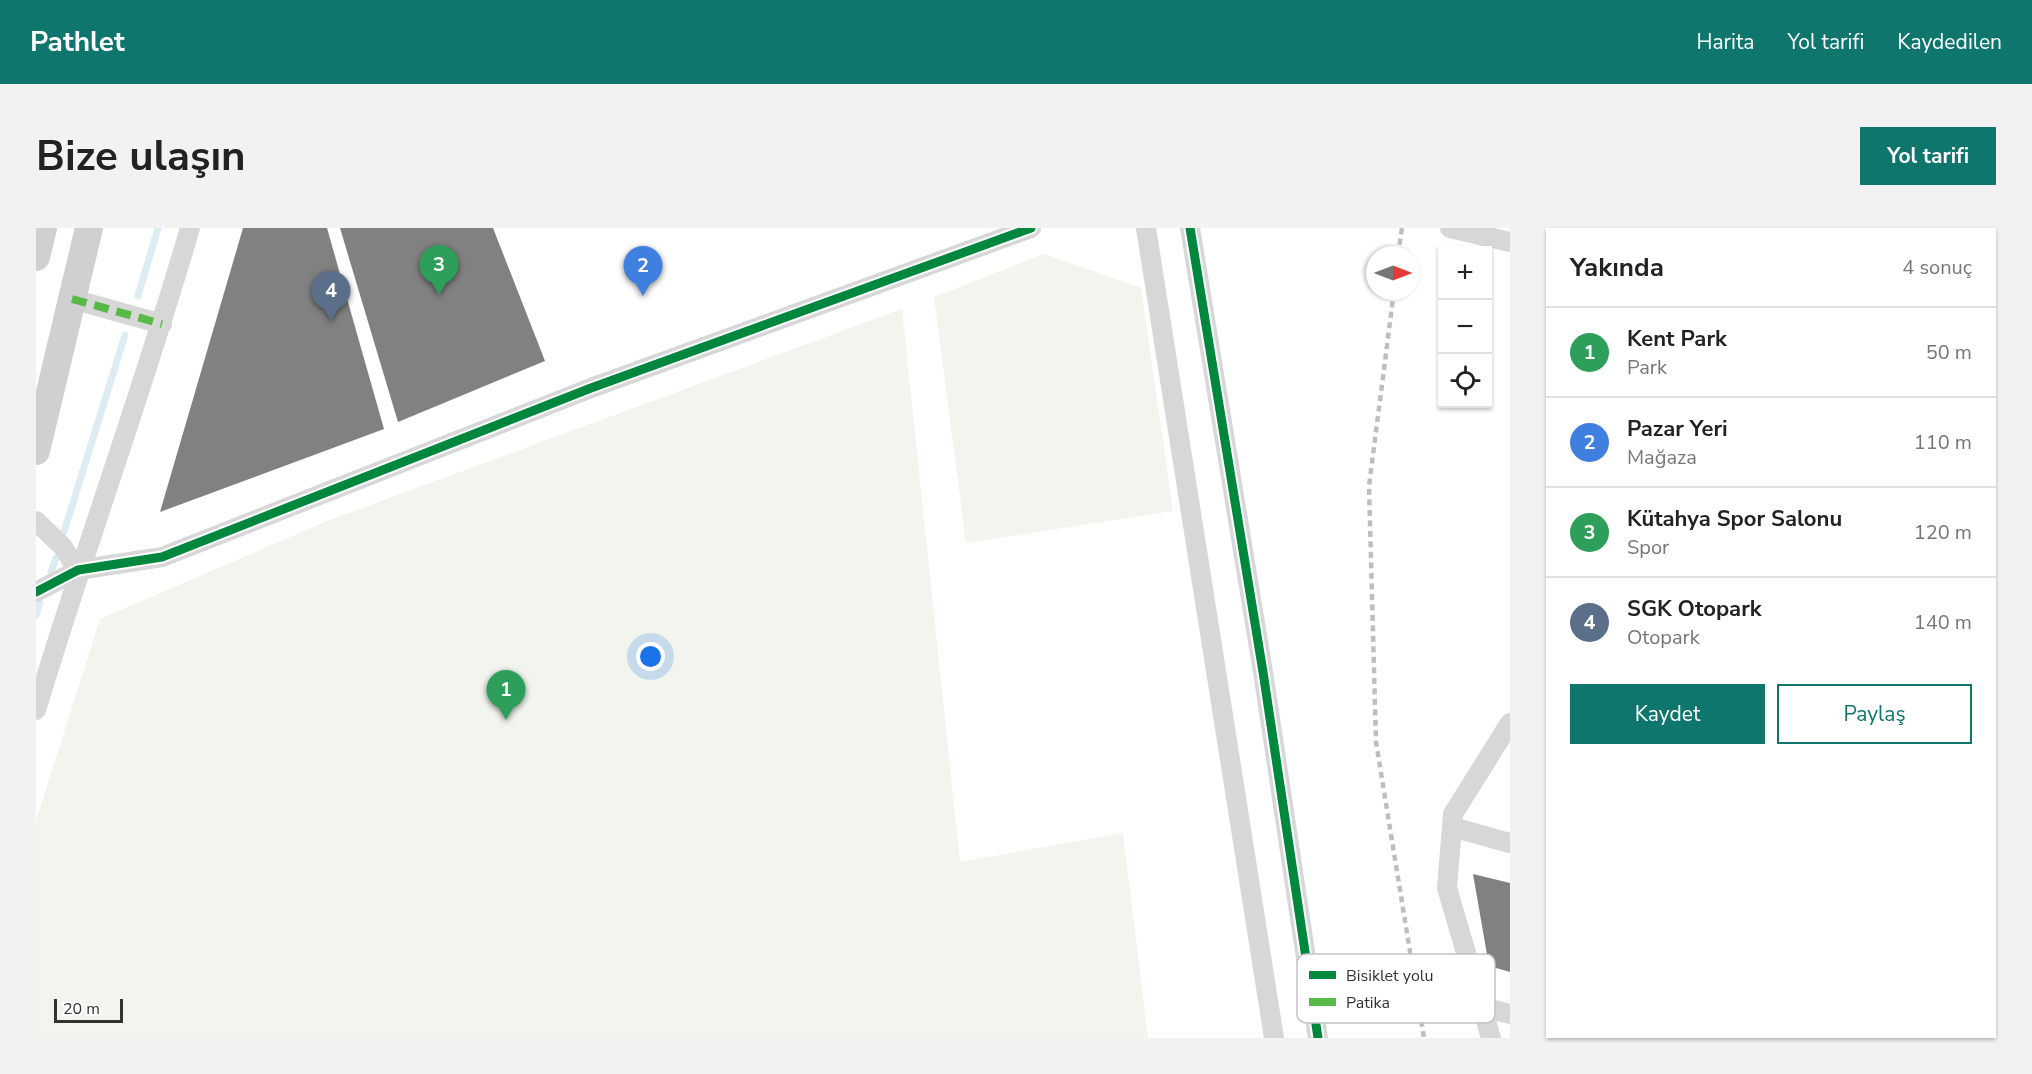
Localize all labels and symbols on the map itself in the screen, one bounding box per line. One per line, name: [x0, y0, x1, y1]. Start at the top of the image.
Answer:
pin: 3: [420, 245, 458, 295]
north arrow: [1366, 246, 1420, 300]
pin: 2: [624, 247, 662, 296]
pin: 4: [312, 272, 350, 321]
your location: [636, 642, 665, 671]
pin: 1: [486, 670, 526, 720]
legend: [1297, 954, 1495, 1023]
text: Bisiklet yolu: [1346, 965, 1434, 987]
text: Patika: [1346, 992, 1390, 1014]
scale bar: [54, 996, 123, 1024]

